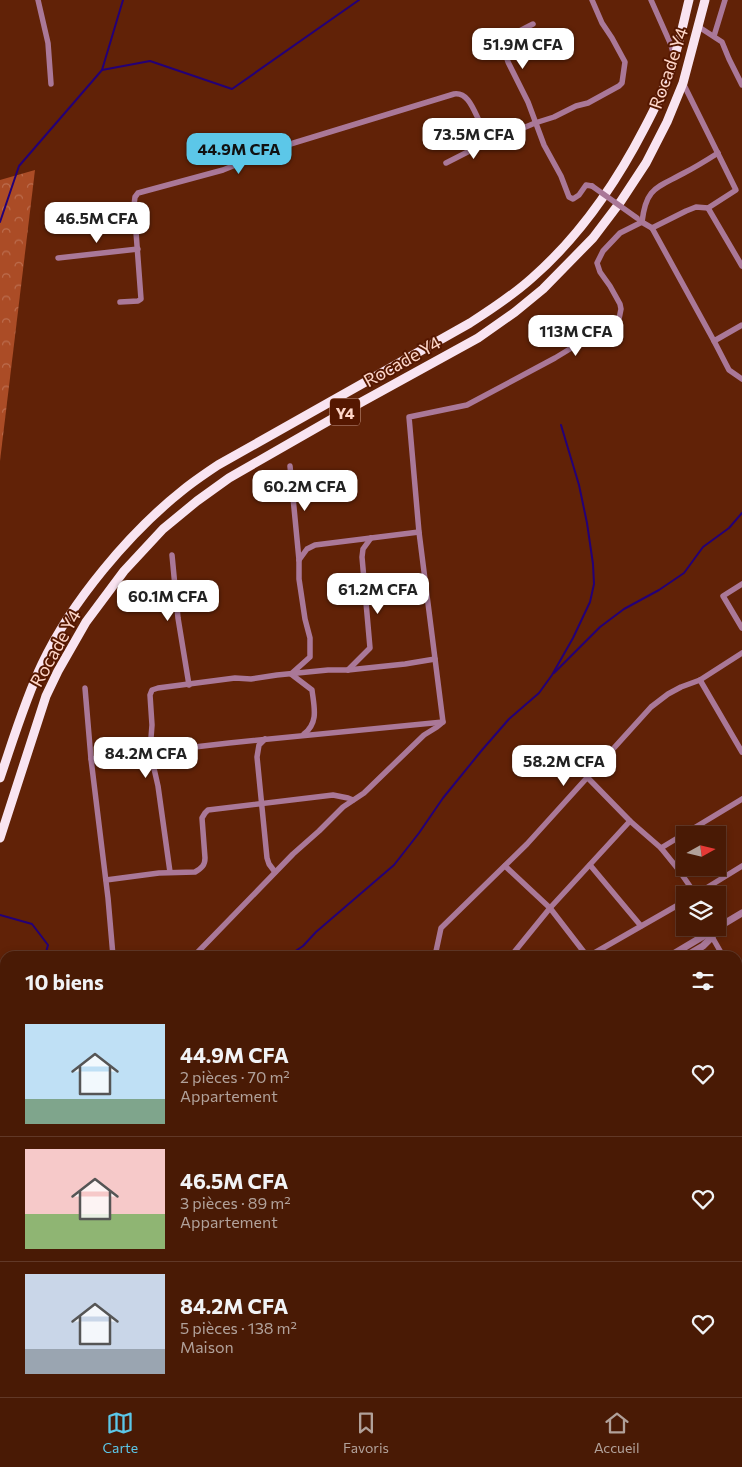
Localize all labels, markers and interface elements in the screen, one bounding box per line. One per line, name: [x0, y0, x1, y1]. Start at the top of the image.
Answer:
street label: Rocade Y4: [644, 24, 692, 112]
pin: 51.9M CFA: [466, 28, 580, 70]
text: 51.9M CFA: [483, 34, 563, 53]
pin: 73.5M CFA: [417, 118, 531, 160]
text: 73.5M CFA: [434, 124, 514, 143]
pin: 44.9M CFA: [182, 132, 296, 175]
text: 44.9M CFA: [198, 139, 280, 158]
pin: 46.5M CFA: [40, 202, 154, 244]
text: 46.5M CFA: [56, 208, 138, 227]
pin: 113M CFA: [524, 314, 628, 357]
text: 113M CFA: [539, 321, 613, 340]
street label: Rocade Y4: [360, 331, 445, 391]
road number: Y4: [330, 398, 360, 426]
pin: 60.2M CFA: [248, 470, 362, 512]
text: 60.2M CFA: [263, 476, 347, 495]
pin: 61.2M CFA: [321, 572, 435, 615]
text: 61.2M CFA: [338, 579, 418, 598]
pin: 60.1M CFA: [111, 580, 225, 622]
text: 60.1M CFA: [128, 586, 208, 605]
street label: Rocade Y4: [25, 605, 85, 690]
pin: 84.2M CFA: [89, 736, 203, 779]
text: 84.2M CFA: [105, 743, 187, 762]
pin: 58.2M CFA: [507, 744, 621, 787]
text: 58.2M CFA: [523, 751, 605, 770]
north arrow: [676, 826, 726, 876]
map controls: [676, 826, 726, 936]
button: layers: [676, 886, 726, 936]
icon: filters: [689, 967, 717, 995]
text: 10 biens: [25, 969, 104, 994]
text: 44.9M CFA: [180, 1042, 289, 1067]
icon: home: [65, 1044, 125, 1104]
icon: heart: [689, 1060, 717, 1088]
text: 2 pièces · 70 m²: [180, 1067, 290, 1086]
text: Appartement: [180, 1086, 278, 1105]
text: 46.5M CFA: [180, 1168, 288, 1193]
icon: home: [65, 1169, 125, 1229]
icon: heart: [689, 1185, 717, 1213]
text: 3 pièces · 89 m²: [180, 1193, 291, 1212]
text: Appartement: [180, 1212, 278, 1231]
text: 84.2M CFA: [180, 1293, 288, 1318]
icon: home: [65, 1294, 125, 1354]
icon: heart: [689, 1310, 717, 1338]
text: 5 pièces · 138 m²: [180, 1318, 297, 1337]
text: Maison: [180, 1337, 234, 1356]
tab: Carte: [103, 1409, 138, 1456]
tab: Favoris: [343, 1409, 389, 1456]
tab: Accueil: [594, 1409, 639, 1456]

